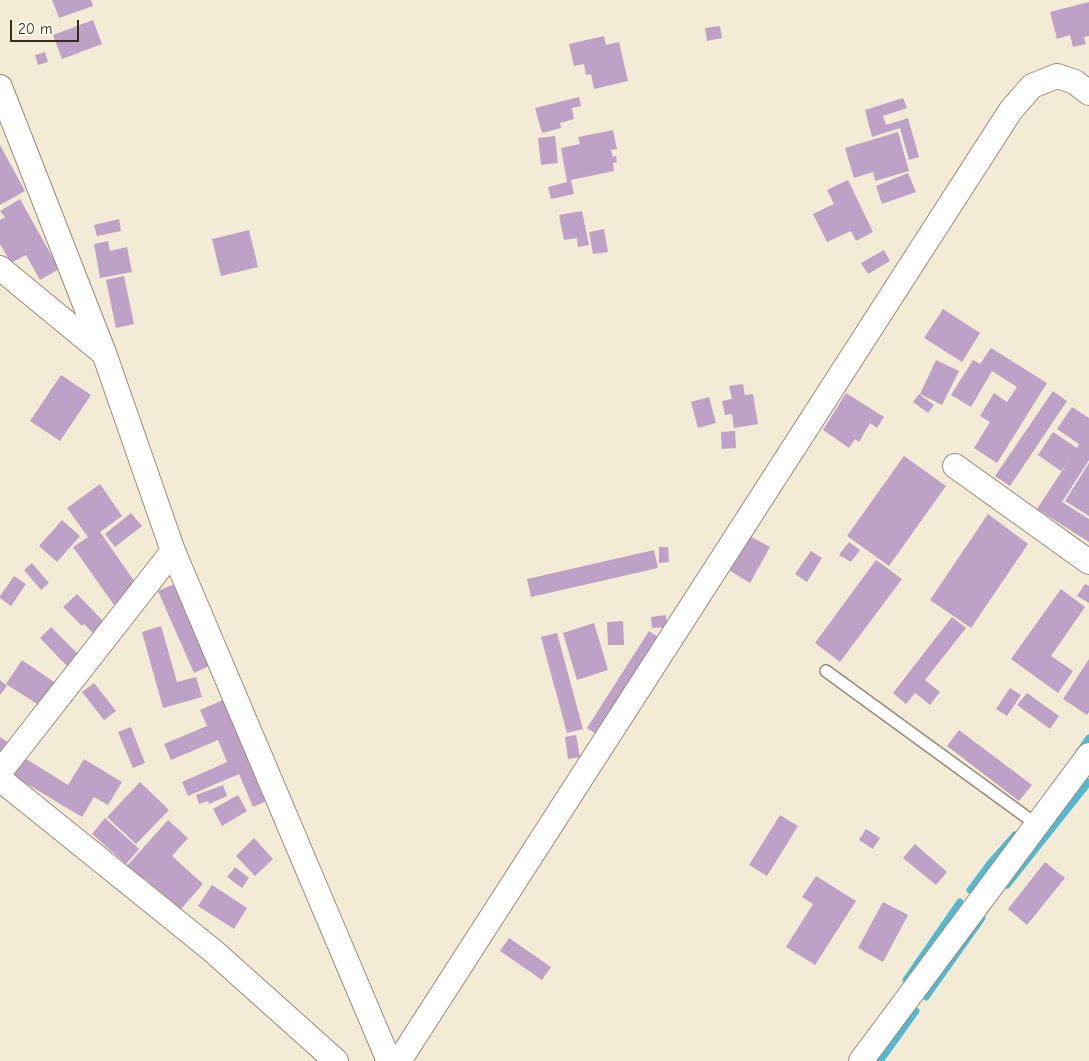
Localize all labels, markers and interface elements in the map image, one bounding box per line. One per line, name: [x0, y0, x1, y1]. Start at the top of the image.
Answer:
scale bar: [12, 10, 81, 42]
text: 20 m: [18, 20, 52, 38]

